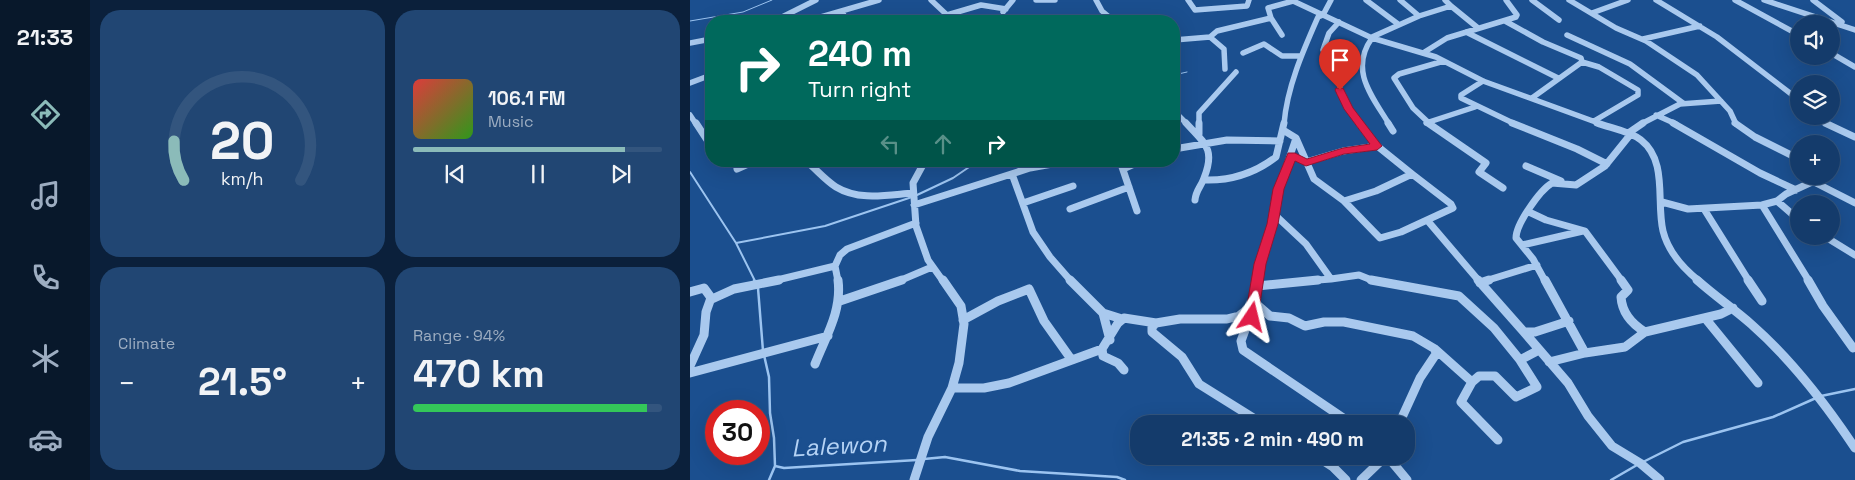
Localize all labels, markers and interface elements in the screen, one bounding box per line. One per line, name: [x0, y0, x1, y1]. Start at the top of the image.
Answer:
map controls: [1790, 15, 1840, 245]
button: sound: [1790, 15, 1840, 65]
text: 21:33: [17, 23, 73, 51]
text: 240 m: [808, 32, 912, 76]
icon: right: [725, 35, 790, 100]
pin: [1319, 39, 1361, 90]
icon: arrive: [1326, 46, 1354, 74]
text: Turn right: [808, 75, 911, 103]
button: layers: [1790, 75, 1840, 125]
text: 106.1 FM: [488, 86, 566, 111]
icon: directions: [28, 97, 63, 132]
text: 20: [210, 108, 275, 174]
text: Music: [488, 111, 534, 132]
icon: left: [876, 130, 904, 158]
icon: ahead: [929, 130, 957, 158]
icon: right: [982, 130, 1010, 158]
button: +: [1790, 135, 1840, 185]
icon: previous: [441, 160, 469, 188]
icon: pause: [524, 160, 552, 188]
icon: next: [607, 160, 635, 188]
text: km/h: [221, 167, 264, 190]
icon: music: [28, 178, 63, 213]
button: −: [1790, 195, 1840, 245]
icon: phone: [28, 260, 63, 295]
position arrow: [1225, 290, 1277, 342]
text: Range · 94%: [413, 325, 505, 346]
text: Climate: [118, 333, 175, 354]
icon: climate: [28, 341, 63, 376]
text: 470 km: [413, 350, 545, 398]
text: 21.5°: [198, 358, 287, 406]
text: −: [118, 365, 135, 401]
text: +: [350, 365, 367, 401]
speed limit sign: 30: [705, 400, 770, 465]
icon: car: [28, 422, 63, 457]
water label: Lalewon: [791, 427, 889, 463]
text: 21:35 · 2 min · 490 m: [1181, 427, 1364, 452]

